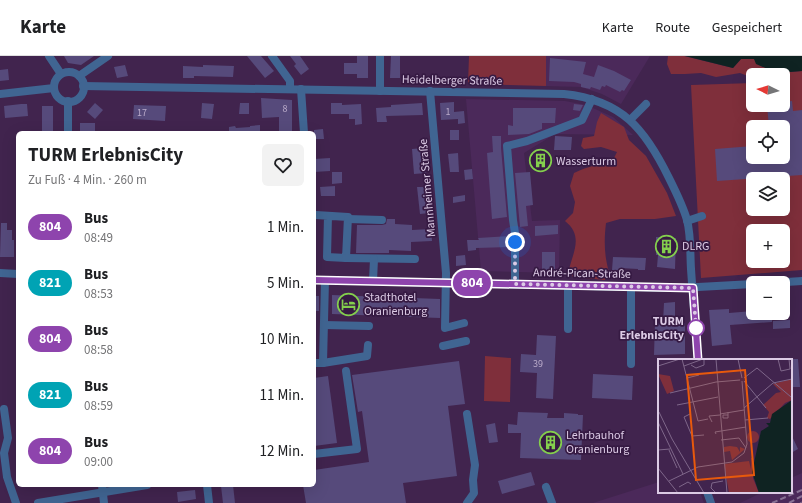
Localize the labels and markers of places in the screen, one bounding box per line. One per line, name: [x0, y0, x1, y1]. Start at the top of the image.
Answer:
building icon: Wasserturm: [527, 148, 553, 174]
place label: Wasserturm: [556, 153, 616, 170]
building icon: DLRG: [653, 233, 679, 259]
place label: DLRG: [682, 238, 709, 255]
place label: Stadthotel Oranienburg: [364, 289, 427, 320]
hotel icon: Stadthotel Oranienburg: [336, 291, 362, 317]
place label: TURM ErlebnisCity: [619, 313, 685, 344]
marker: TURM ErlebnisCity: [687, 319, 705, 337]
place label: Lehrbauhof Oranienburg: [566, 427, 629, 458]
building icon: Lehrbauhof Oranienburg: [538, 429, 564, 455]

